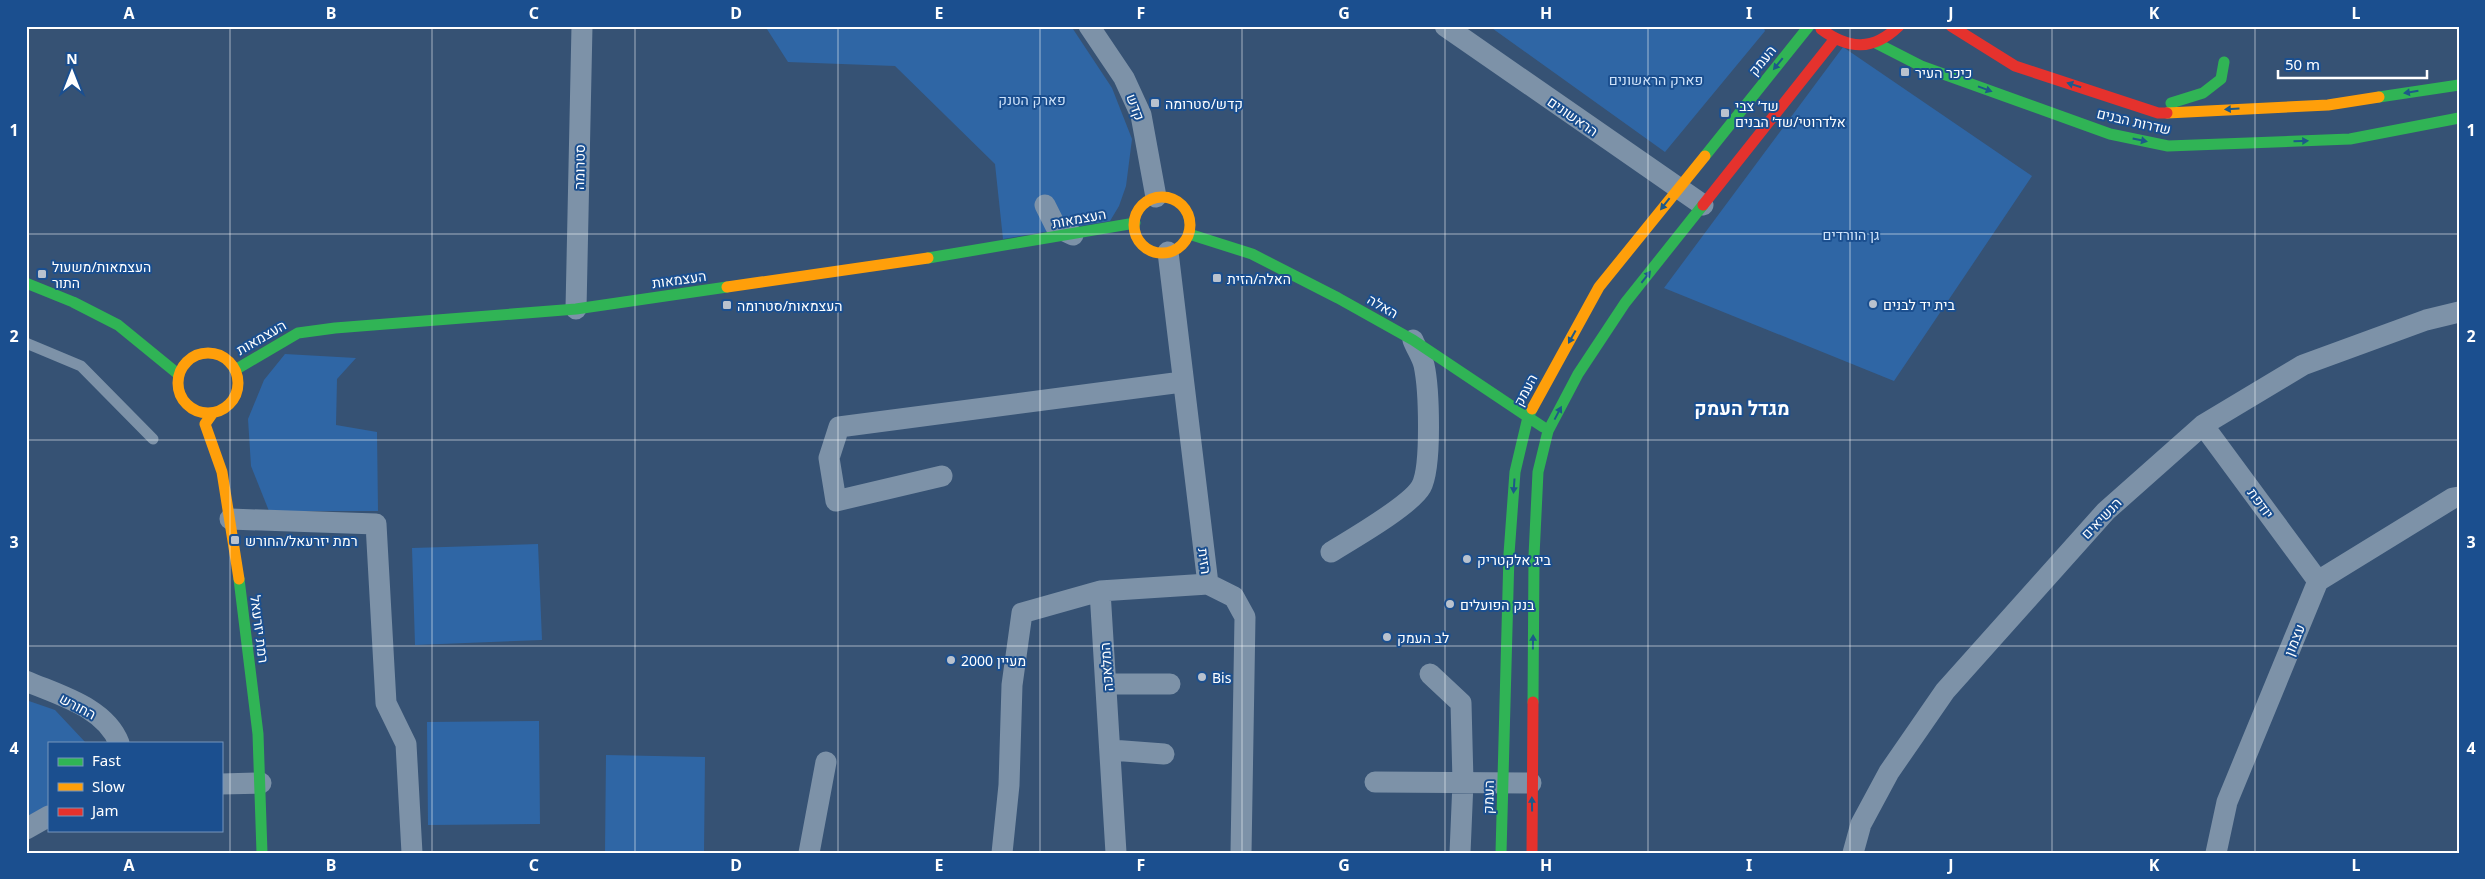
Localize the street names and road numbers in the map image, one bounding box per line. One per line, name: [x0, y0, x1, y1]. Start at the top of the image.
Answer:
street label: העמק: [1744, 41, 1780, 79]
street label: קדש: [1122, 91, 1150, 123]
street label: הראשונים: [1544, 92, 1602, 140]
street label: שדרות הבנים: [2095, 103, 2173, 139]
street label: סטרומה: [569, 144, 589, 190]
street label: העצמאות: [1050, 204, 1108, 232]
street label: העצמאות: [651, 266, 707, 292]
street label: האלה: [1364, 290, 1402, 322]
street label: העצמאות: [233, 315, 289, 359]
street label: העמק: [1509, 371, 1541, 409]
street label: יודפת: [2244, 484, 2278, 522]
street label: הנשיאים: [2077, 493, 2125, 543]
street label: הזית: [1194, 547, 1216, 575]
street label: רמת יזרעאל: [246, 594, 274, 664]
street label: עצמון: [2279, 621, 2309, 659]
street label: המלאכה: [1095, 642, 1117, 692]
street label: החורש: [56, 688, 100, 724]
street label: העמק: [1478, 780, 1498, 814]

